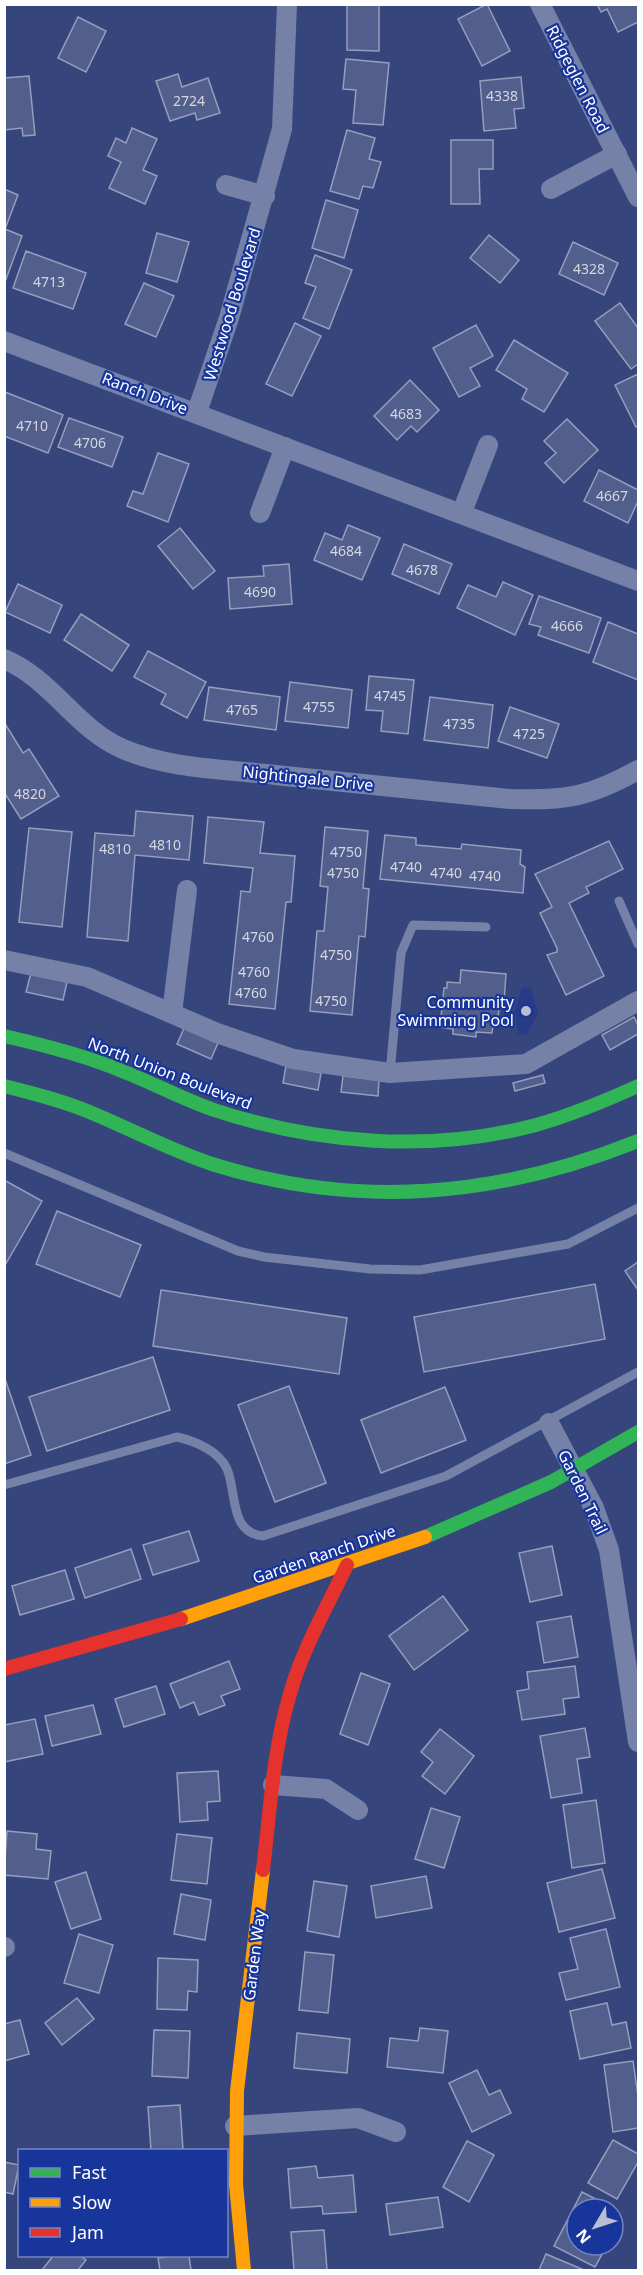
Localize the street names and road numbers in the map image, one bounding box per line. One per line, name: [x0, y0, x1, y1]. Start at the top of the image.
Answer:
street label: Ridgeglen Road: [541, 21, 615, 137]
street label: Westwood Boulevard: [198, 225, 266, 383]
street label: Ranch Drive: [99, 367, 191, 419]
street label: Nightingale Drive: [241, 760, 375, 796]
street label: North Union Boulevard: [85, 1032, 255, 1114]
street label: Garden Trail: [553, 1446, 613, 1538]
street label: Garden Ranch Drive: [250, 1519, 398, 1589]
street label: Garden Way: [238, 1907, 271, 2002]

